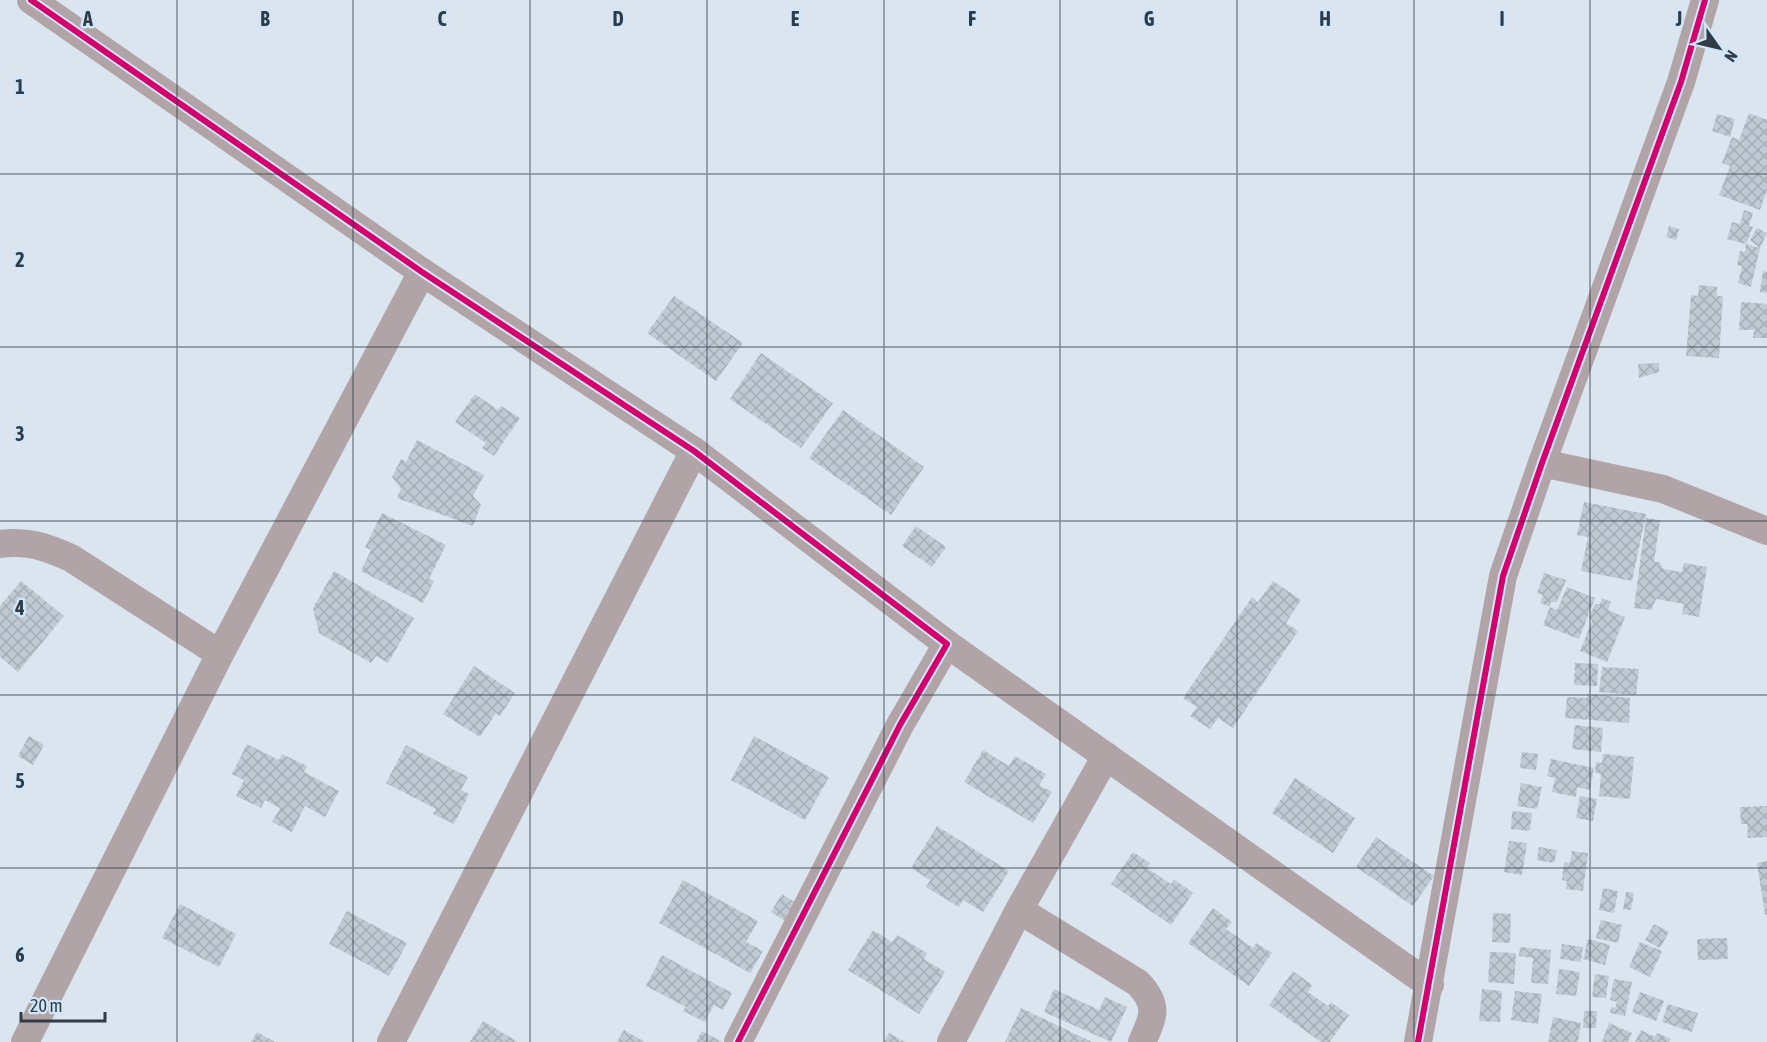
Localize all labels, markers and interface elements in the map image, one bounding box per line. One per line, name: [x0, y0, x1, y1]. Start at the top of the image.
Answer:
text: A: [82, 7, 93, 30]
text: B: [260, 7, 270, 30]
text: C: [438, 7, 447, 30]
text: D: [612, 7, 624, 30]
text: E: [791, 7, 800, 30]
text: F: [968, 7, 976, 30]
text: G: [1144, 7, 1155, 30]
text: H: [1319, 7, 1331, 30]
text: I: [1499, 7, 1505, 30]
text: J: [1675, 7, 1682, 30]
north arrow: [1689, 18, 1749, 78]
text: N: [1721, 47, 1742, 65]
text: 1: [15, 75, 25, 98]
text: 2: [15, 248, 25, 271]
text: 3: [15, 422, 25, 445]
text: 4: [14, 596, 25, 619]
text: 5: [15, 769, 25, 792]
text: 6: [15, 943, 25, 966]
scale bar: [21, 985, 105, 1023]
text: 20 m: [30, 995, 62, 1016]

